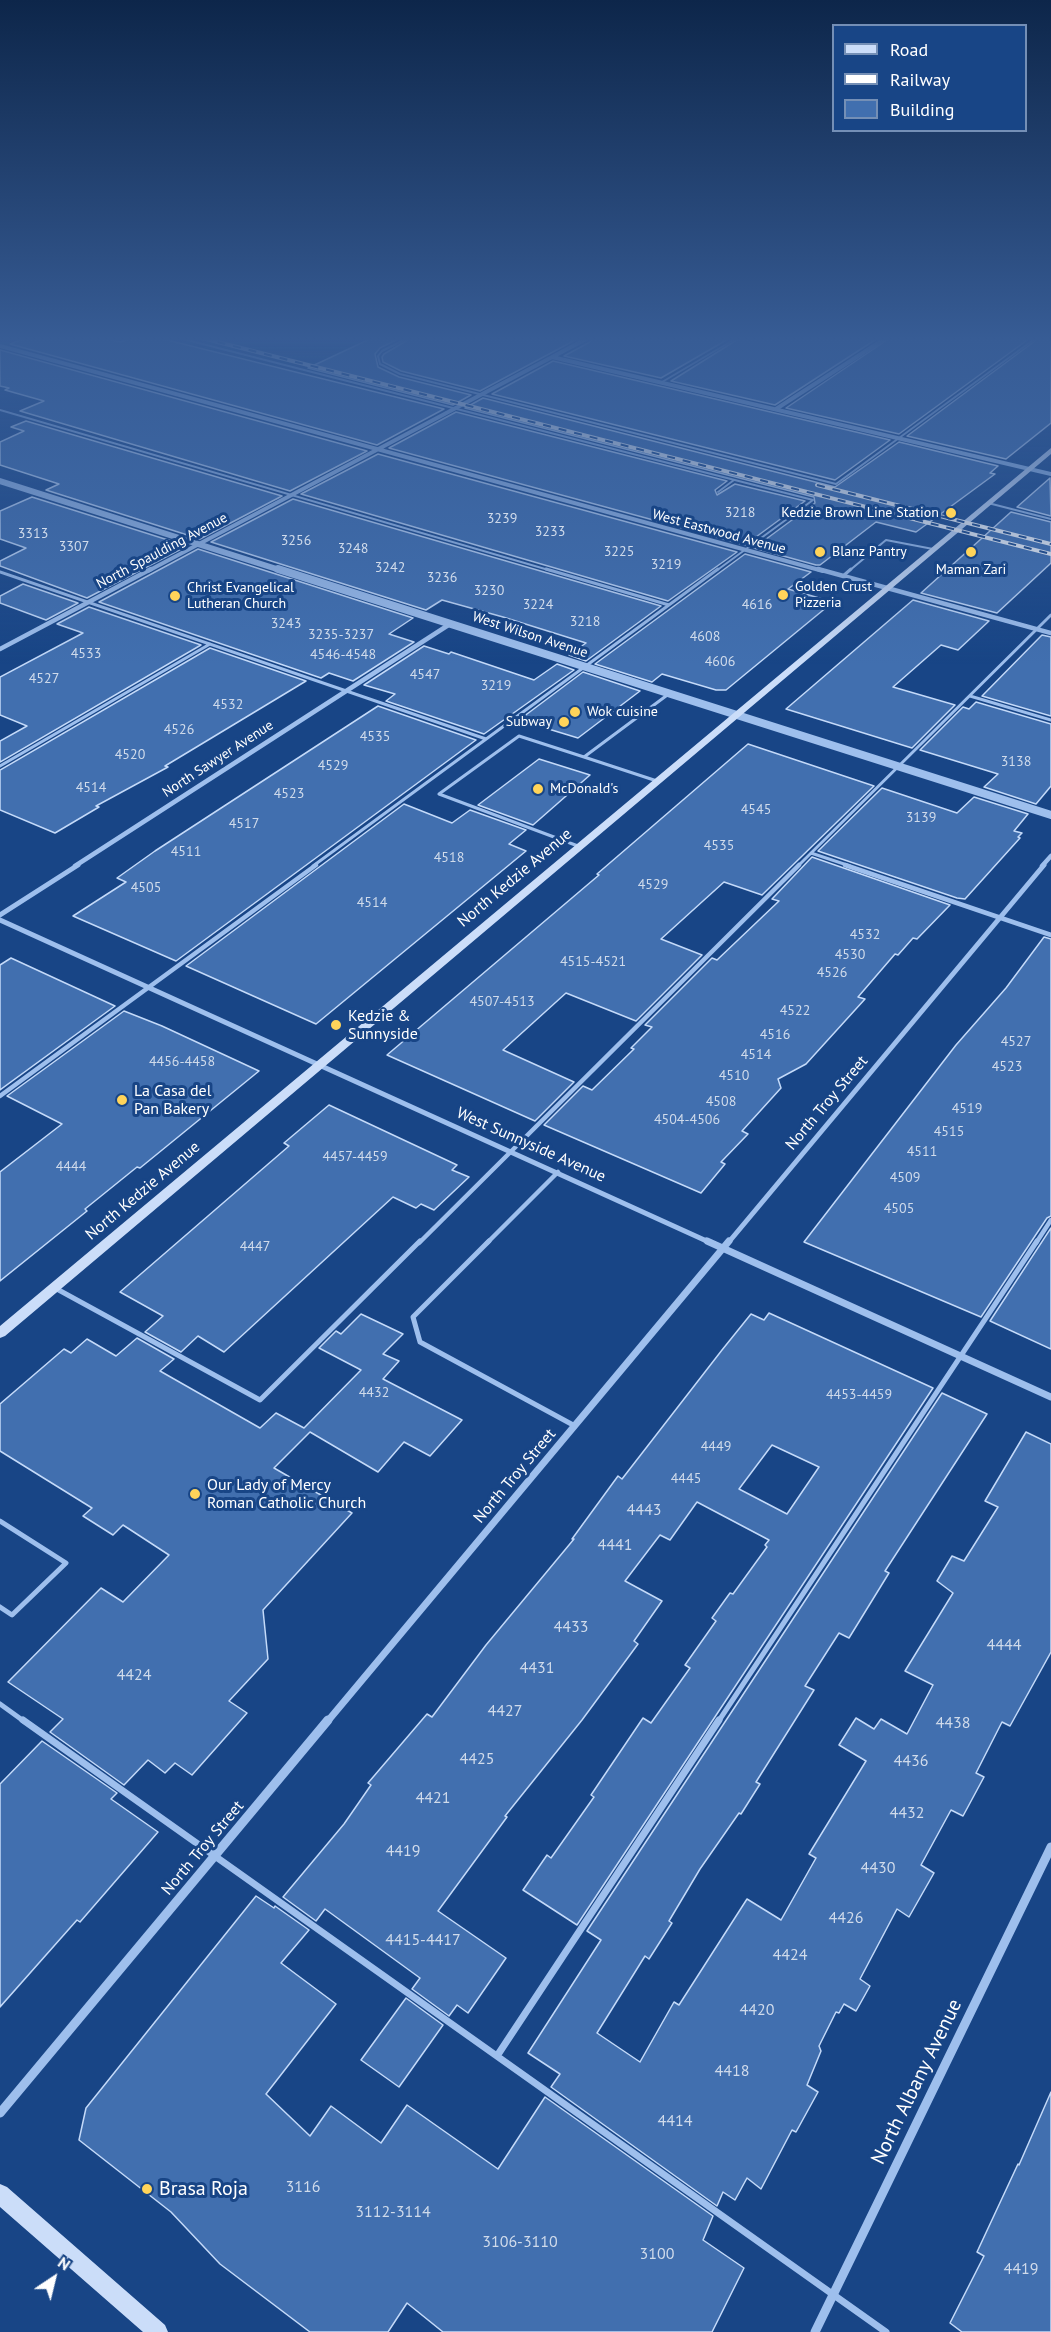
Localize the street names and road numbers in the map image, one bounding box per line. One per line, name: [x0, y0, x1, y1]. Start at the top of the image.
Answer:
street label: West Eastwood Avenue: [650, 506, 788, 558]
street label: North Spaulding Avenue: [94, 509, 230, 593]
street label: West Wilson Avenue: [470, 608, 590, 662]
street label: North Sawyer Avenue: [159, 717, 277, 801]
street label: North Kedzie Avenue: [454, 825, 576, 931]
street label: North Troy Street: [782, 1052, 872, 1154]
street label: West Sunnyside Avenue: [453, 1103, 609, 1187]
street label: North Kedzie Avenue: [82, 1138, 204, 1244]
street label: North Troy Street: [470, 1425, 560, 1527]
street label: North Troy Street: [158, 1797, 248, 1899]
street label: North Albany Avenue: [867, 1995, 967, 2169]

